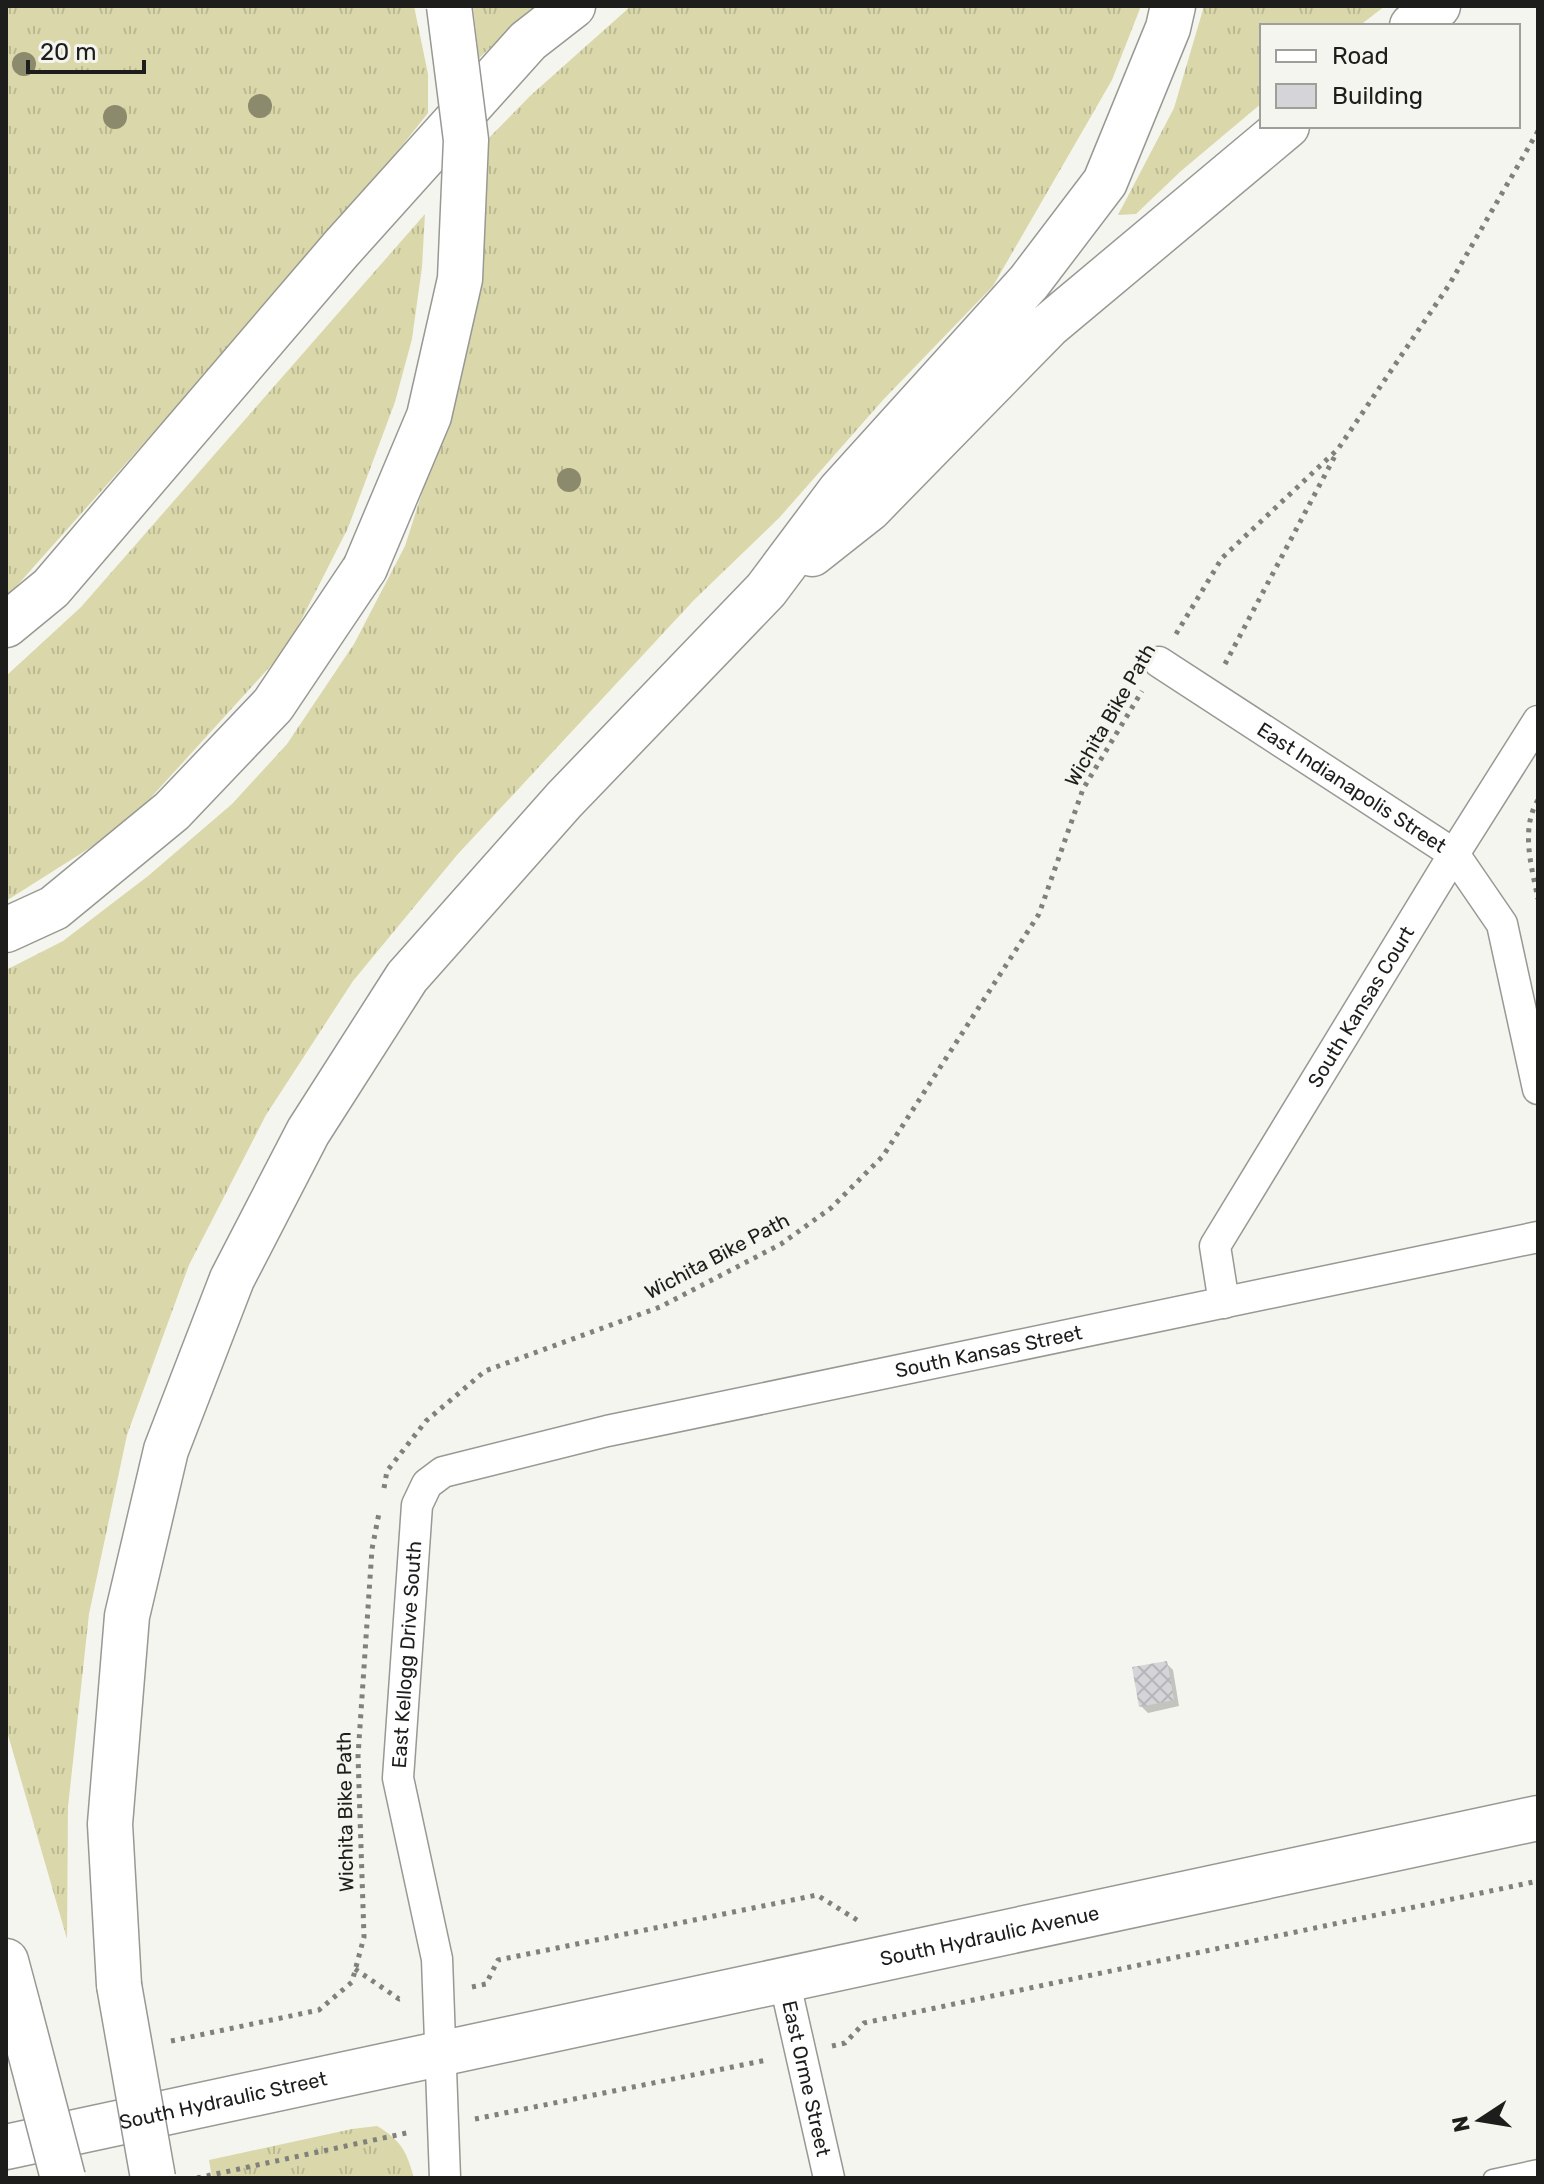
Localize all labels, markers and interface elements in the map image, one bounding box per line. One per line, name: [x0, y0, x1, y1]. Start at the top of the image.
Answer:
scale bar: [28, 24, 144, 74]
legend: [1260, 24, 1520, 128]
text: 20 m: [40, 38, 97, 66]
text: Road: [1332, 42, 1389, 70]
text: Building: [1332, 82, 1423, 110]
street label: Wichita Bike Path: [1060, 640, 1160, 790]
street label: East Indianapolis Street: [1253, 717, 1451, 858]
street label: South Kansas Court: [1303, 921, 1419, 1092]
street label: Wichita Bike Path: [641, 1208, 793, 1304]
street label: South Kansas Street: [893, 1320, 1084, 1383]
street label: East Kellogg Drive South: [387, 1540, 426, 1769]
street label: Wichita Bike Path: [332, 1732, 358, 1892]
street label: South Hydraulic Avenue: [878, 1901, 1101, 1971]
street label: East Orme Street: [777, 1998, 836, 2159]
street label: South Hydraulic Street: [117, 2066, 329, 2134]
north arrow: [1440, 2080, 1520, 2160]
text: N: [1446, 2114, 1476, 2135]

